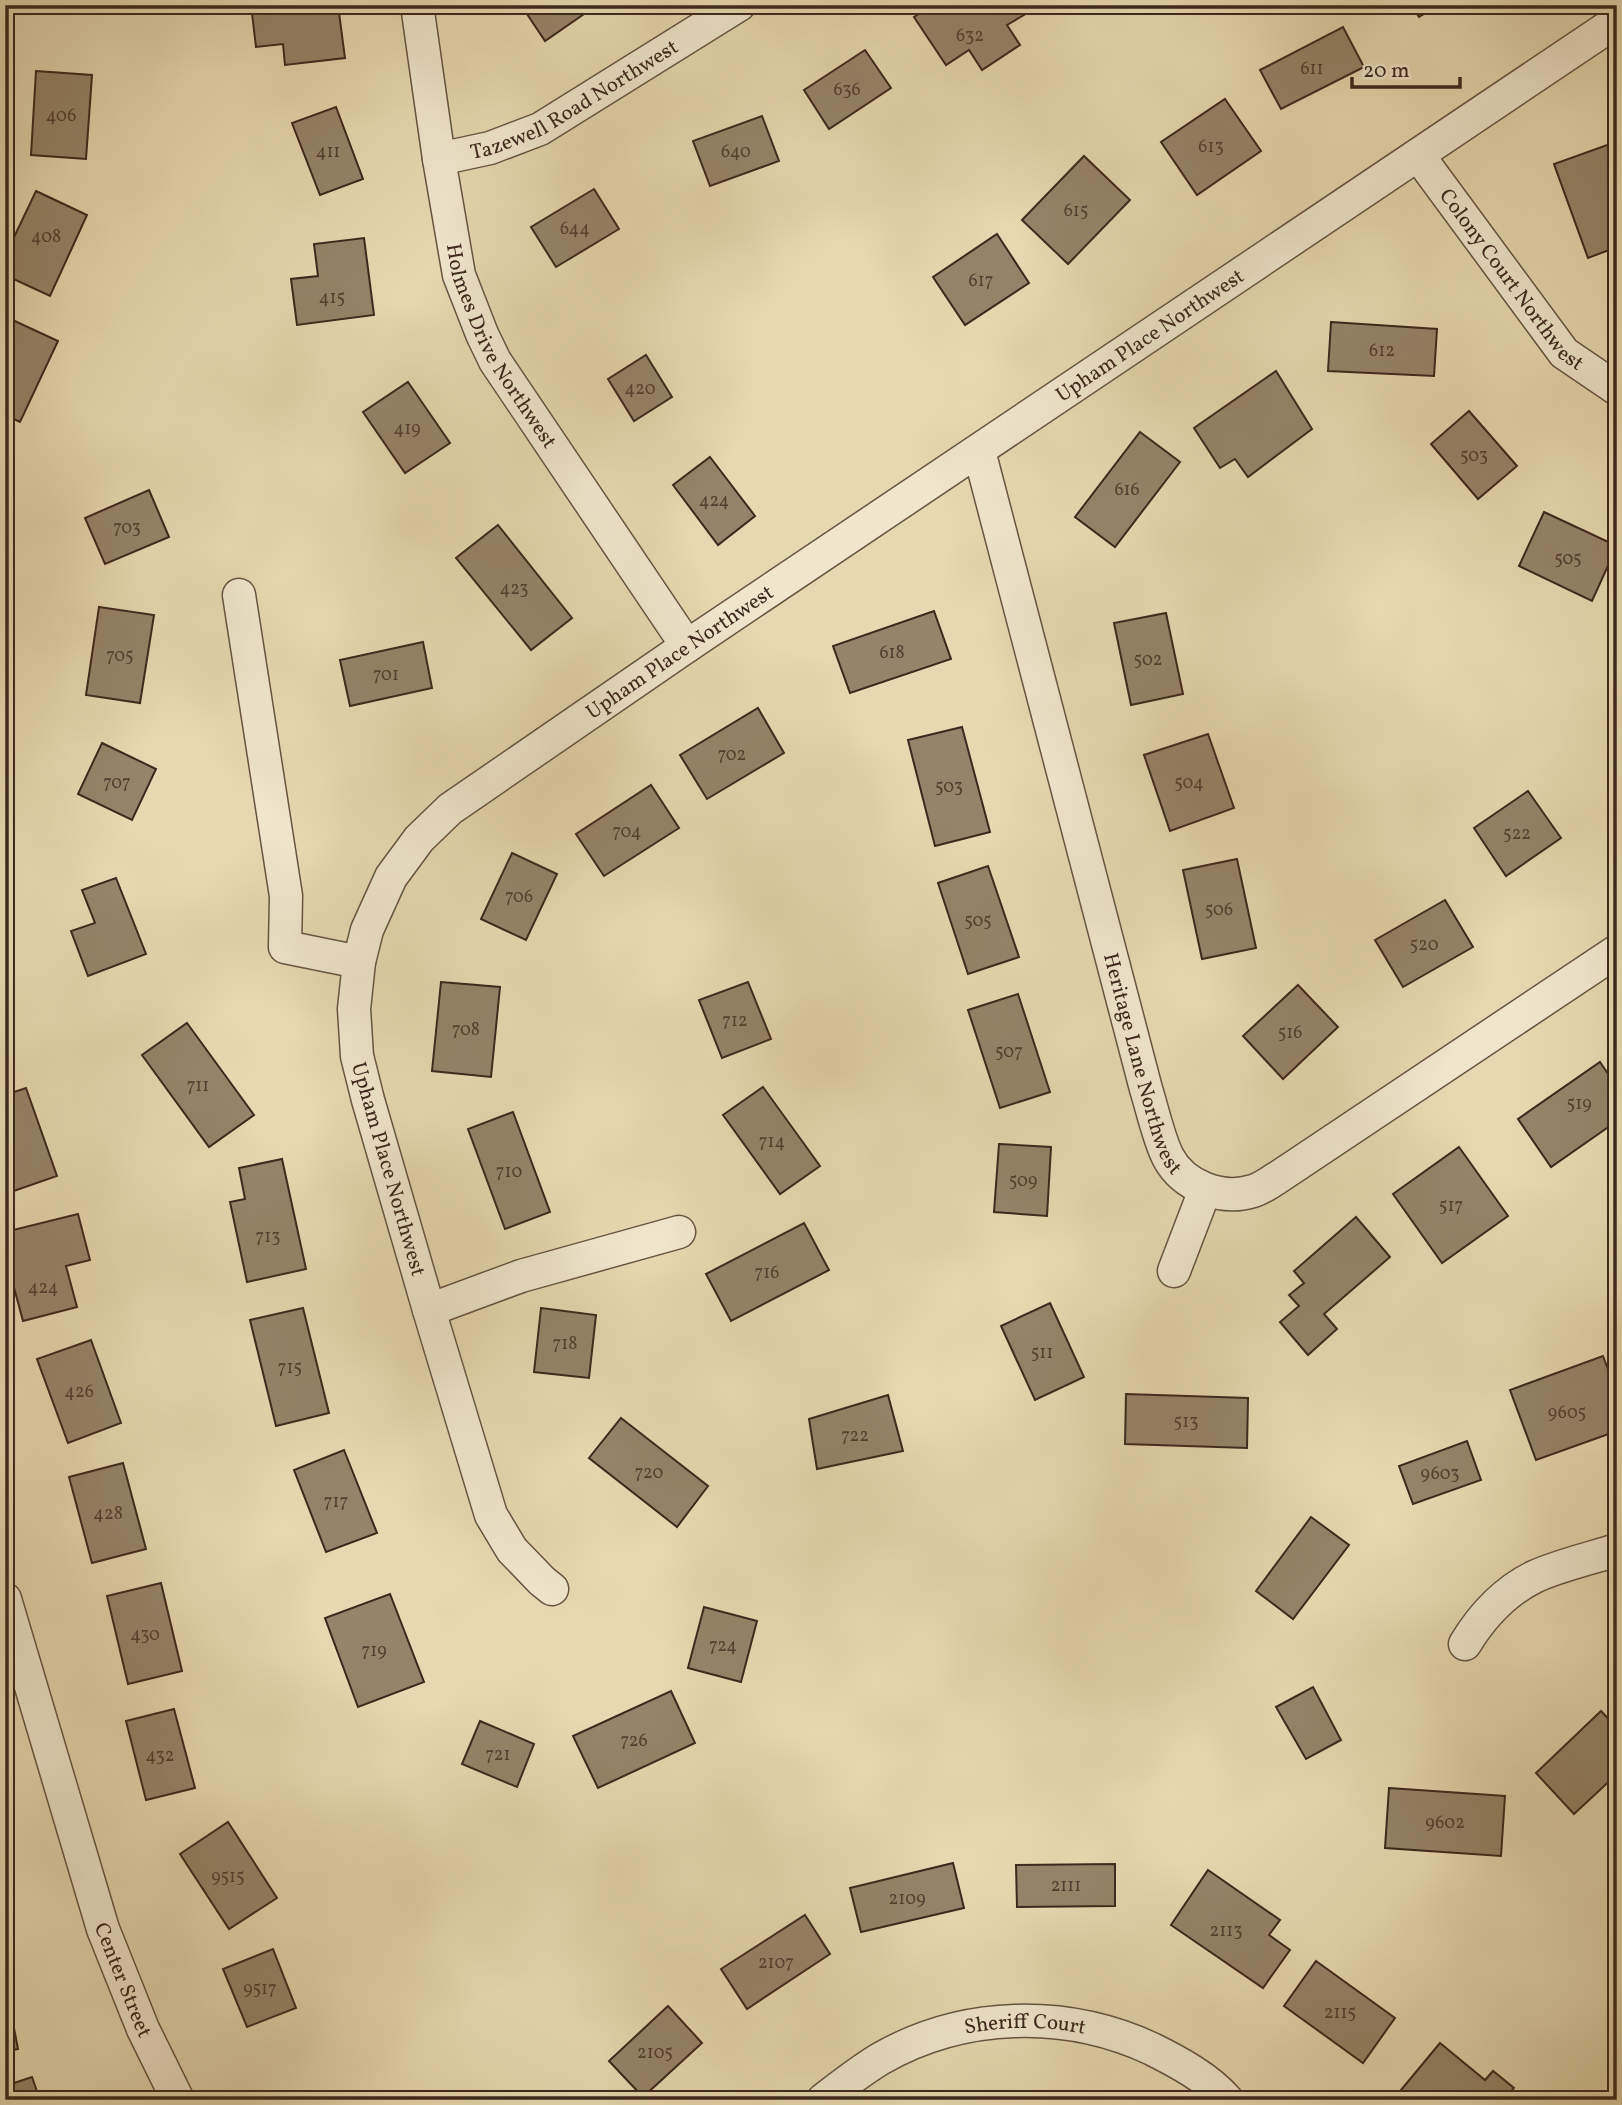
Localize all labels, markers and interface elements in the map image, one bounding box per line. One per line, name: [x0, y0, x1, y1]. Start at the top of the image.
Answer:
house number: 632: [956, 24, 984, 49]
street label: Tazewell Road Northwest: [468, 33, 684, 168]
scale bar: [1352, 46, 1461, 90]
house number: 611: [1300, 57, 1324, 82]
text: 20 m: [1363, 57, 1409, 86]
house number: 636: [833, 78, 861, 103]
house number: 406: [46, 104, 76, 129]
house number: 613: [1198, 135, 1224, 160]
house number: 411: [316, 140, 340, 165]
house number: 640: [721, 140, 751, 165]
street label: Colony Court Northwest: [1432, 183, 1589, 378]
house number: 615: [1064, 199, 1088, 224]
house number: 644: [560, 217, 590, 242]
house number: 408: [31, 225, 61, 250]
street label: Holmes Drive Northwest: [438, 241, 563, 455]
street label: Upham Place Northwest: [1051, 262, 1251, 410]
house number: 617: [969, 269, 993, 294]
house number: 415: [319, 286, 345, 311]
house number: 612: [1369, 339, 1395, 364]
house number: 420: [624, 377, 656, 402]
house number: 419: [393, 417, 421, 442]
house number: 503: [1460, 444, 1488, 469]
house number: 616: [1114, 478, 1140, 503]
house number: 424: [699, 489, 729, 514]
house number: 703: [113, 516, 141, 541]
house number: 505: [1554, 547, 1582, 572]
house number: 423: [499, 577, 529, 602]
street label: Upham Place Northwest: [581, 579, 780, 727]
house number: 618: [879, 641, 905, 666]
house number: 705: [106, 644, 134, 669]
house number: 502: [1134, 648, 1162, 673]
house number: 701: [373, 663, 399, 688]
house number: 702: [718, 743, 746, 768]
house number: 707: [103, 771, 131, 796]
house number: 504: [1174, 771, 1204, 796]
house number: 503: [935, 775, 963, 800]
house number: 704: [612, 820, 642, 845]
house number: 522: [1503, 822, 1531, 847]
house number: 706: [505, 885, 533, 910]
house number: 506: [1205, 898, 1233, 923]
house number: 505: [964, 909, 992, 934]
house number: 520: [1410, 933, 1439, 958]
street label: Heritage Lane Northwest: [1095, 950, 1188, 1182]
house number: 712: [722, 1009, 748, 1034]
house number: 708: [452, 1018, 480, 1043]
house number: 516: [1278, 1021, 1302, 1046]
house number: 507: [995, 1040, 1023, 1065]
street label: Upham Place Northwest: [343, 1059, 432, 1280]
house number: 711: [187, 1074, 209, 1099]
house number: 519: [1567, 1092, 1591, 1117]
house number: 714: [759, 1130, 785, 1155]
house number: 710: [496, 1160, 522, 1185]
house number: 509: [1009, 1169, 1037, 1194]
house number: 517: [1439, 1194, 1463, 1219]
house number: 713: [256, 1225, 280, 1250]
house number: 716: [755, 1261, 779, 1286]
house number: 424: [28, 1276, 58, 1301]
house number: 718: [553, 1332, 577, 1357]
house number: 511: [1031, 1341, 1053, 1366]
house number: 715: [278, 1356, 302, 1381]
house number: 426: [64, 1380, 94, 1405]
house number: 9605: [1548, 1401, 1586, 1426]
house number: 513: [1174, 1410, 1198, 1435]
house number: 722: [841, 1424, 869, 1449]
house number: 720: [635, 1461, 664, 1486]
house number: 9603: [1421, 1462, 1459, 1487]
house number: 717: [324, 1490, 348, 1515]
house number: 428: [93, 1502, 123, 1527]
house number: 430: [130, 1623, 160, 1648]
house number: 724: [709, 1634, 737, 1659]
house number: 719: [361, 1639, 387, 1664]
house number: 726: [620, 1729, 648, 1754]
house number: 721: [485, 1743, 511, 1768]
house number: 432: [146, 1744, 174, 1769]
house number: 9602: [1425, 1811, 1465, 1836]
house number: 9515: [211, 1865, 245, 1890]
house number: 2111: [1051, 1874, 1081, 1899]
house number: 2109: [889, 1887, 926, 1912]
street label: Center Street: [86, 1919, 158, 2043]
house number: 2113: [1210, 1919, 1242, 1944]
house number: 2107: [758, 1951, 794, 1976]
house number: 9517: [243, 1977, 277, 2002]
house number: 2115: [1324, 2001, 1356, 2026]
street label: Sheriff Court: [962, 2008, 1088, 2043]
house number: 2105: [637, 2041, 673, 2066]

